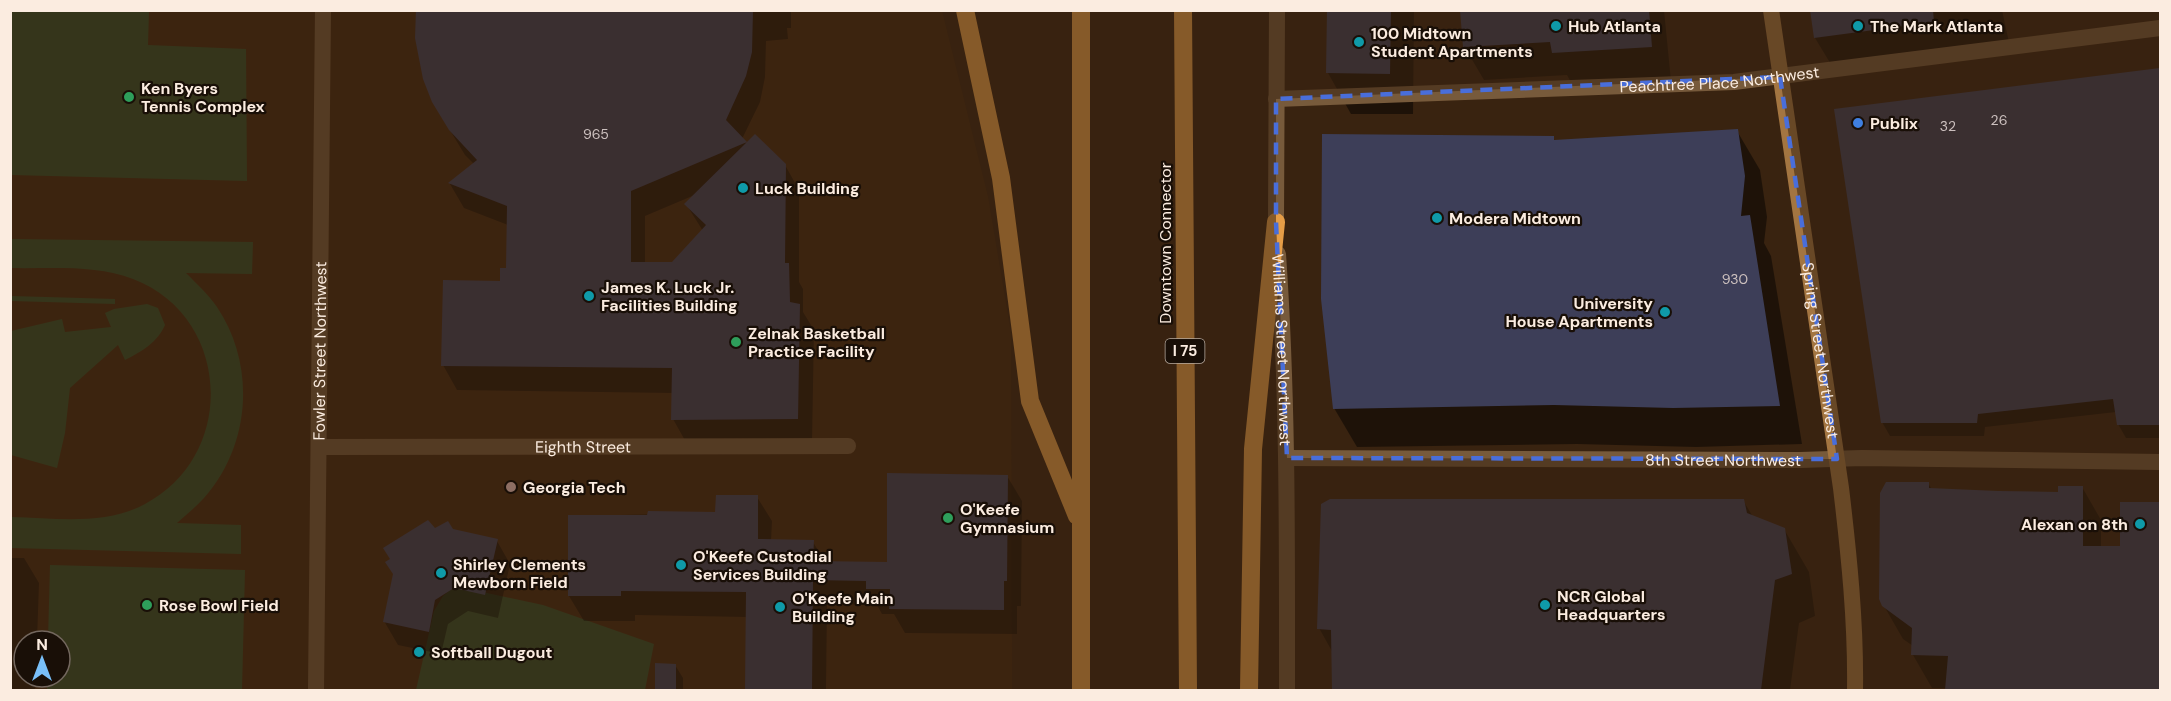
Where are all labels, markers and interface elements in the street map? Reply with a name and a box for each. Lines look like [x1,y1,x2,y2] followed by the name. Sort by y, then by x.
[1568,16,1661,37] place label: Hub Atlanta
[1870,16,2003,37] place label: The Mark Atlanta
[1549,19,1563,33] marker: Hub Atlanta
[1851,19,1865,33] marker: The Mark Atlanta
[1371,23,1533,62] place label: 100 Midtown Student Apartments
[1352,35,1366,49] marker: 100 Midtown Student Apartments
[1619,61,1821,97] street label: Peachtree Place Northwest
[141,78,265,117] place label: Ken Byers Tennis Complex
[122,90,136,104] marker: Ken Byers Tennis Complex
[1991,111,2007,129] house number: 26
[1870,113,1918,134] place label: Publix
[1851,116,1865,130] marker: Publix
[1940,117,1956,135] house number: 32
[583,125,609,143] house number: 965
[1155,162,1176,324] street label: Downtown Connector
[755,178,860,199] place label: Luck Building
[736,181,750,195] marker: Luck Building
[1449,208,1581,229] place label: Modera Midtown
[1430,211,1444,225] marker: Modera Midtown
[1268,253,1296,446] street label: Williams Street Northwest
[308,261,331,441] street label: Fowler Street Northwest
[1798,261,1844,440] street label: Spring Street Northwest
[1722,270,1748,288] house number: 930
[601,277,738,316] place label: James K. Luck Jr. Facilities Building
[582,289,596,303] marker: James K. Luck Jr. Facilities Building
[1505,293,1653,332] place label: University House Apartments
[1658,305,1672,319] marker: University House Apartments
[748,323,885,362] place label: Zelnak Basketball Practice Facility
[729,335,743,349] marker: Zelnak Basketball Practice Facility
[1166,339,1204,363] road number: I 75
[535,436,631,457] street label: Eighth Street
[1645,449,1801,471] street label: 8th Street Northwest
[523,477,626,498] place label: Georgia Tech
[504,480,518,494] marker: Georgia Tech
[960,499,1054,538] place label: O'Keefe Gymnasium
[941,511,955,525] marker: O'Keefe Gymnasium
[2021,514,2128,535] place label: Alexan on 8th
[2133,517,2147,531] marker: Alexan on 8th
[693,546,832,585] place label: O'Keefe Custodial Services Building
[453,554,586,593] place label: Shirley Clements Mewborn Field
[674,558,688,572] marker: O'Keefe Custodial Services Building
[434,566,448,580] marker: Shirley Clements Mewborn Field
[1557,586,1666,625] place label: NCR Global Headquarters
[792,588,894,627] place label: O'Keefe Main Building
[159,595,279,616] place label: Rose Bowl Field
[140,598,154,612] marker: Rose Bowl Field
[1538,598,1552,612] marker: NCR Global Headquarters
[773,600,787,614] marker: O'Keefe Main Building
[12,629,72,689] north arrow
[36,634,48,655] text: N
[431,642,552,663] place label: Softball Dugout
[412,645,426,659] marker: Softball Dugout

